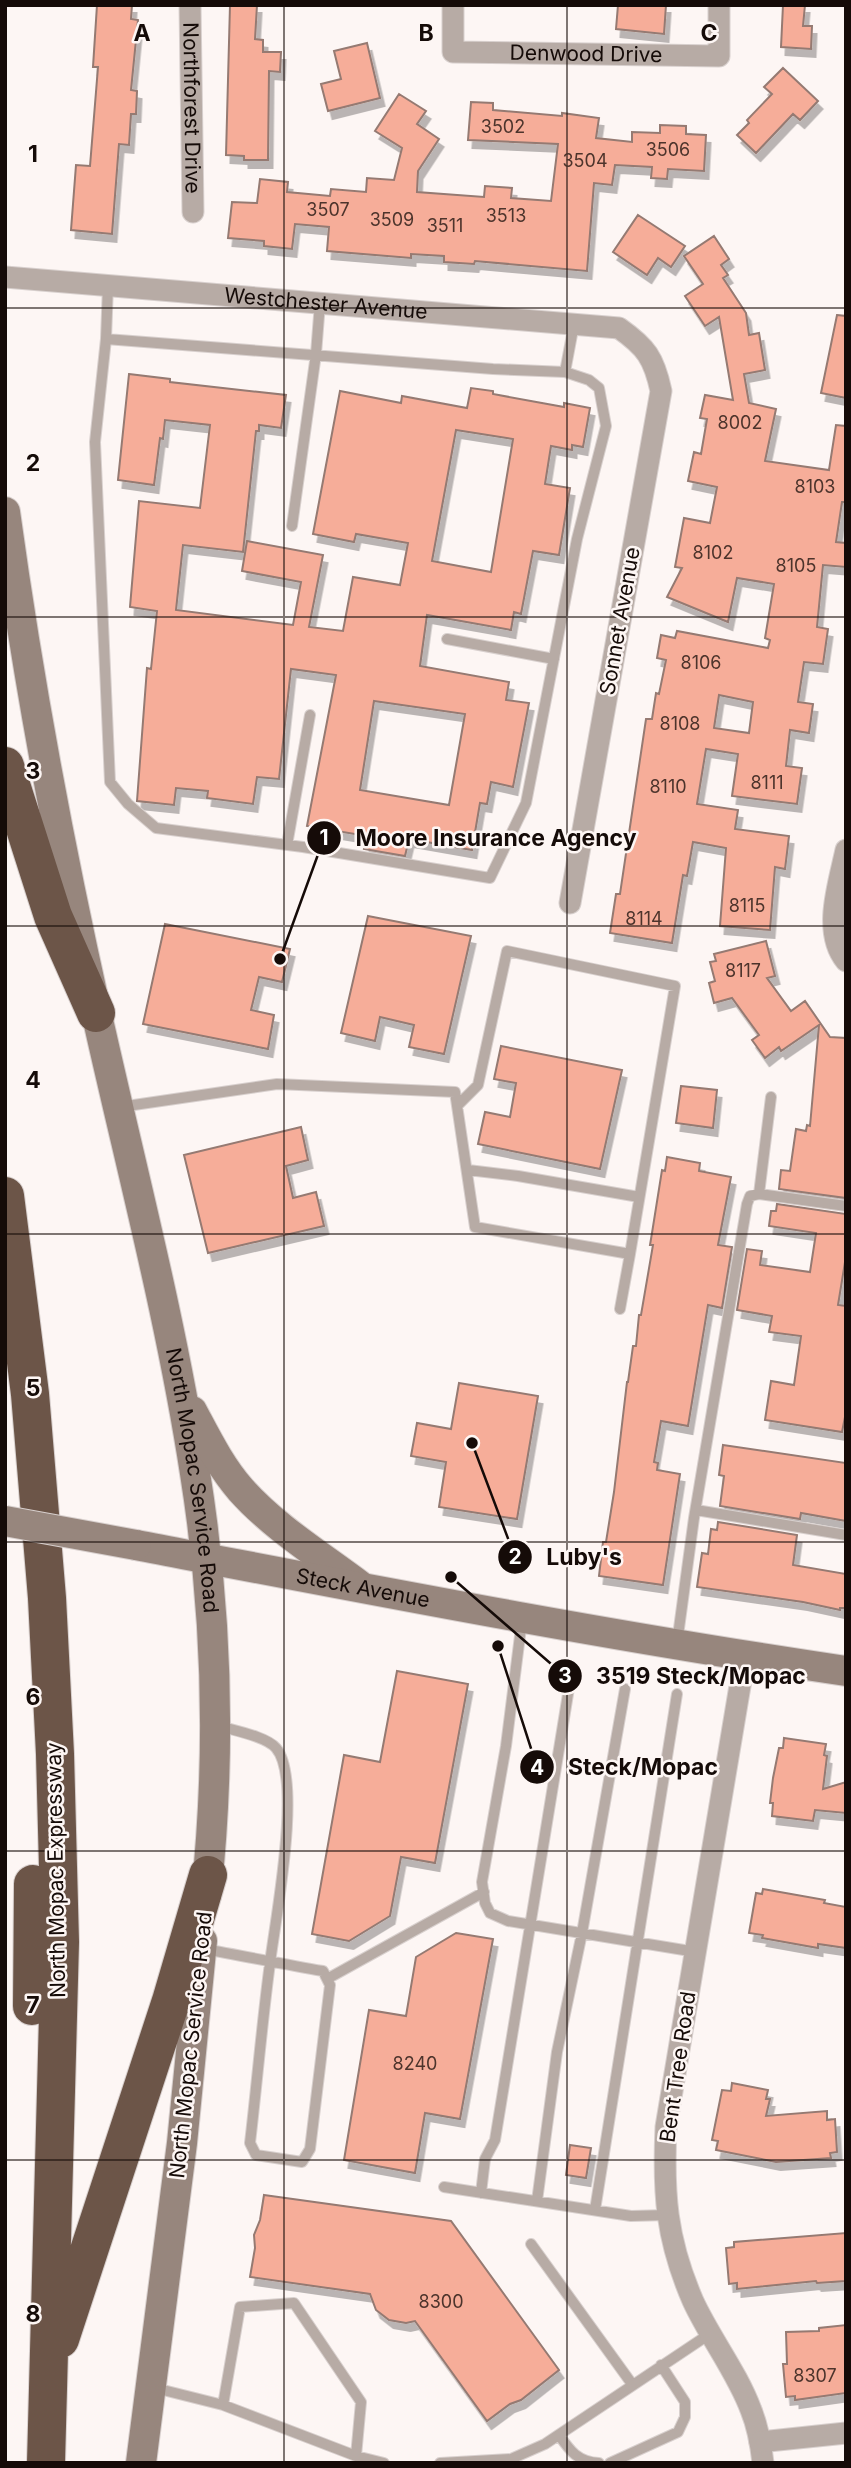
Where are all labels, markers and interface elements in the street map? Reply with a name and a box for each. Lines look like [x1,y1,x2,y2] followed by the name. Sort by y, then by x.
[133,19,151,47] text: A
[418,19,434,47] text: B
[700,19,718,47] text: C
[178,22,206,194] street label: Northforest Drive
[509,40,663,67] street label: Denwood Drive
[481,116,525,137] house number: 3502
[646,139,690,160] house number: 3506
[28,140,38,168] text: 1
[562,150,608,171] house number: 3504
[306,199,350,220] house number: 3507
[486,205,526,226] house number: 3513
[370,209,414,230] house number: 3509
[427,215,463,236] house number: 3511
[223,282,429,324] street label: Westchester Avenue
[718,412,762,433] house number: 8002
[26,449,40,477] text: 2
[795,476,835,497] house number: 8103
[693,542,733,563] house number: 8102
[594,545,645,697] street label: Sonnet Avenue
[776,555,816,576] house number: 8105
[681,652,721,673] house number: 8106
[660,713,700,734] house number: 8108
[26,757,40,785] text: 3
[750,772,784,793] house number: 8111
[649,776,687,797] house number: 8110
[306,816,650,860] callout: Moore Insurance Agency
[355,824,637,852] text: Moore Insurance Agency
[319,825,329,850] text: 1
[729,895,765,916] house number: 8115
[625,908,663,929] house number: 8114
[725,960,761,981] house number: 8117
[25,1066,41,1094] text: 4
[161,1346,224,1614] street label: North Mopac Service Road
[26,1374,40,1402] text: 5
[497,1535,636,1579] callout: Luby's
[546,1543,622,1571] text: Luby's
[508,1544,522,1569] text: 2
[294,1563,432,1612] street label: Steck Avenue
[547,1654,820,1698] callout: 3519 Steck/Mopac
[596,1662,806,1690] text: 3519 Steck/Mopac
[558,1663,572,1688] text: 3
[26,1683,40,1711] text: 6
[41,1742,70,1998] street label: North Mopac Expressway
[519,1745,732,1789] callout: Steck/Mopac
[568,1753,718,1781] text: Steck/Mopac
[530,1755,544,1780] text: 4
[164,1910,217,2179] street label: North Mopac Service Road
[655,1990,700,2144] street label: Bent Tree Road
[26,1991,40,2019] text: 7
[393,2053,437,2074] house number: 8240
[419,2291,463,2312] house number: 8300
[26,2300,40,2328] text: 8
[793,2365,837,2386] house number: 8307

